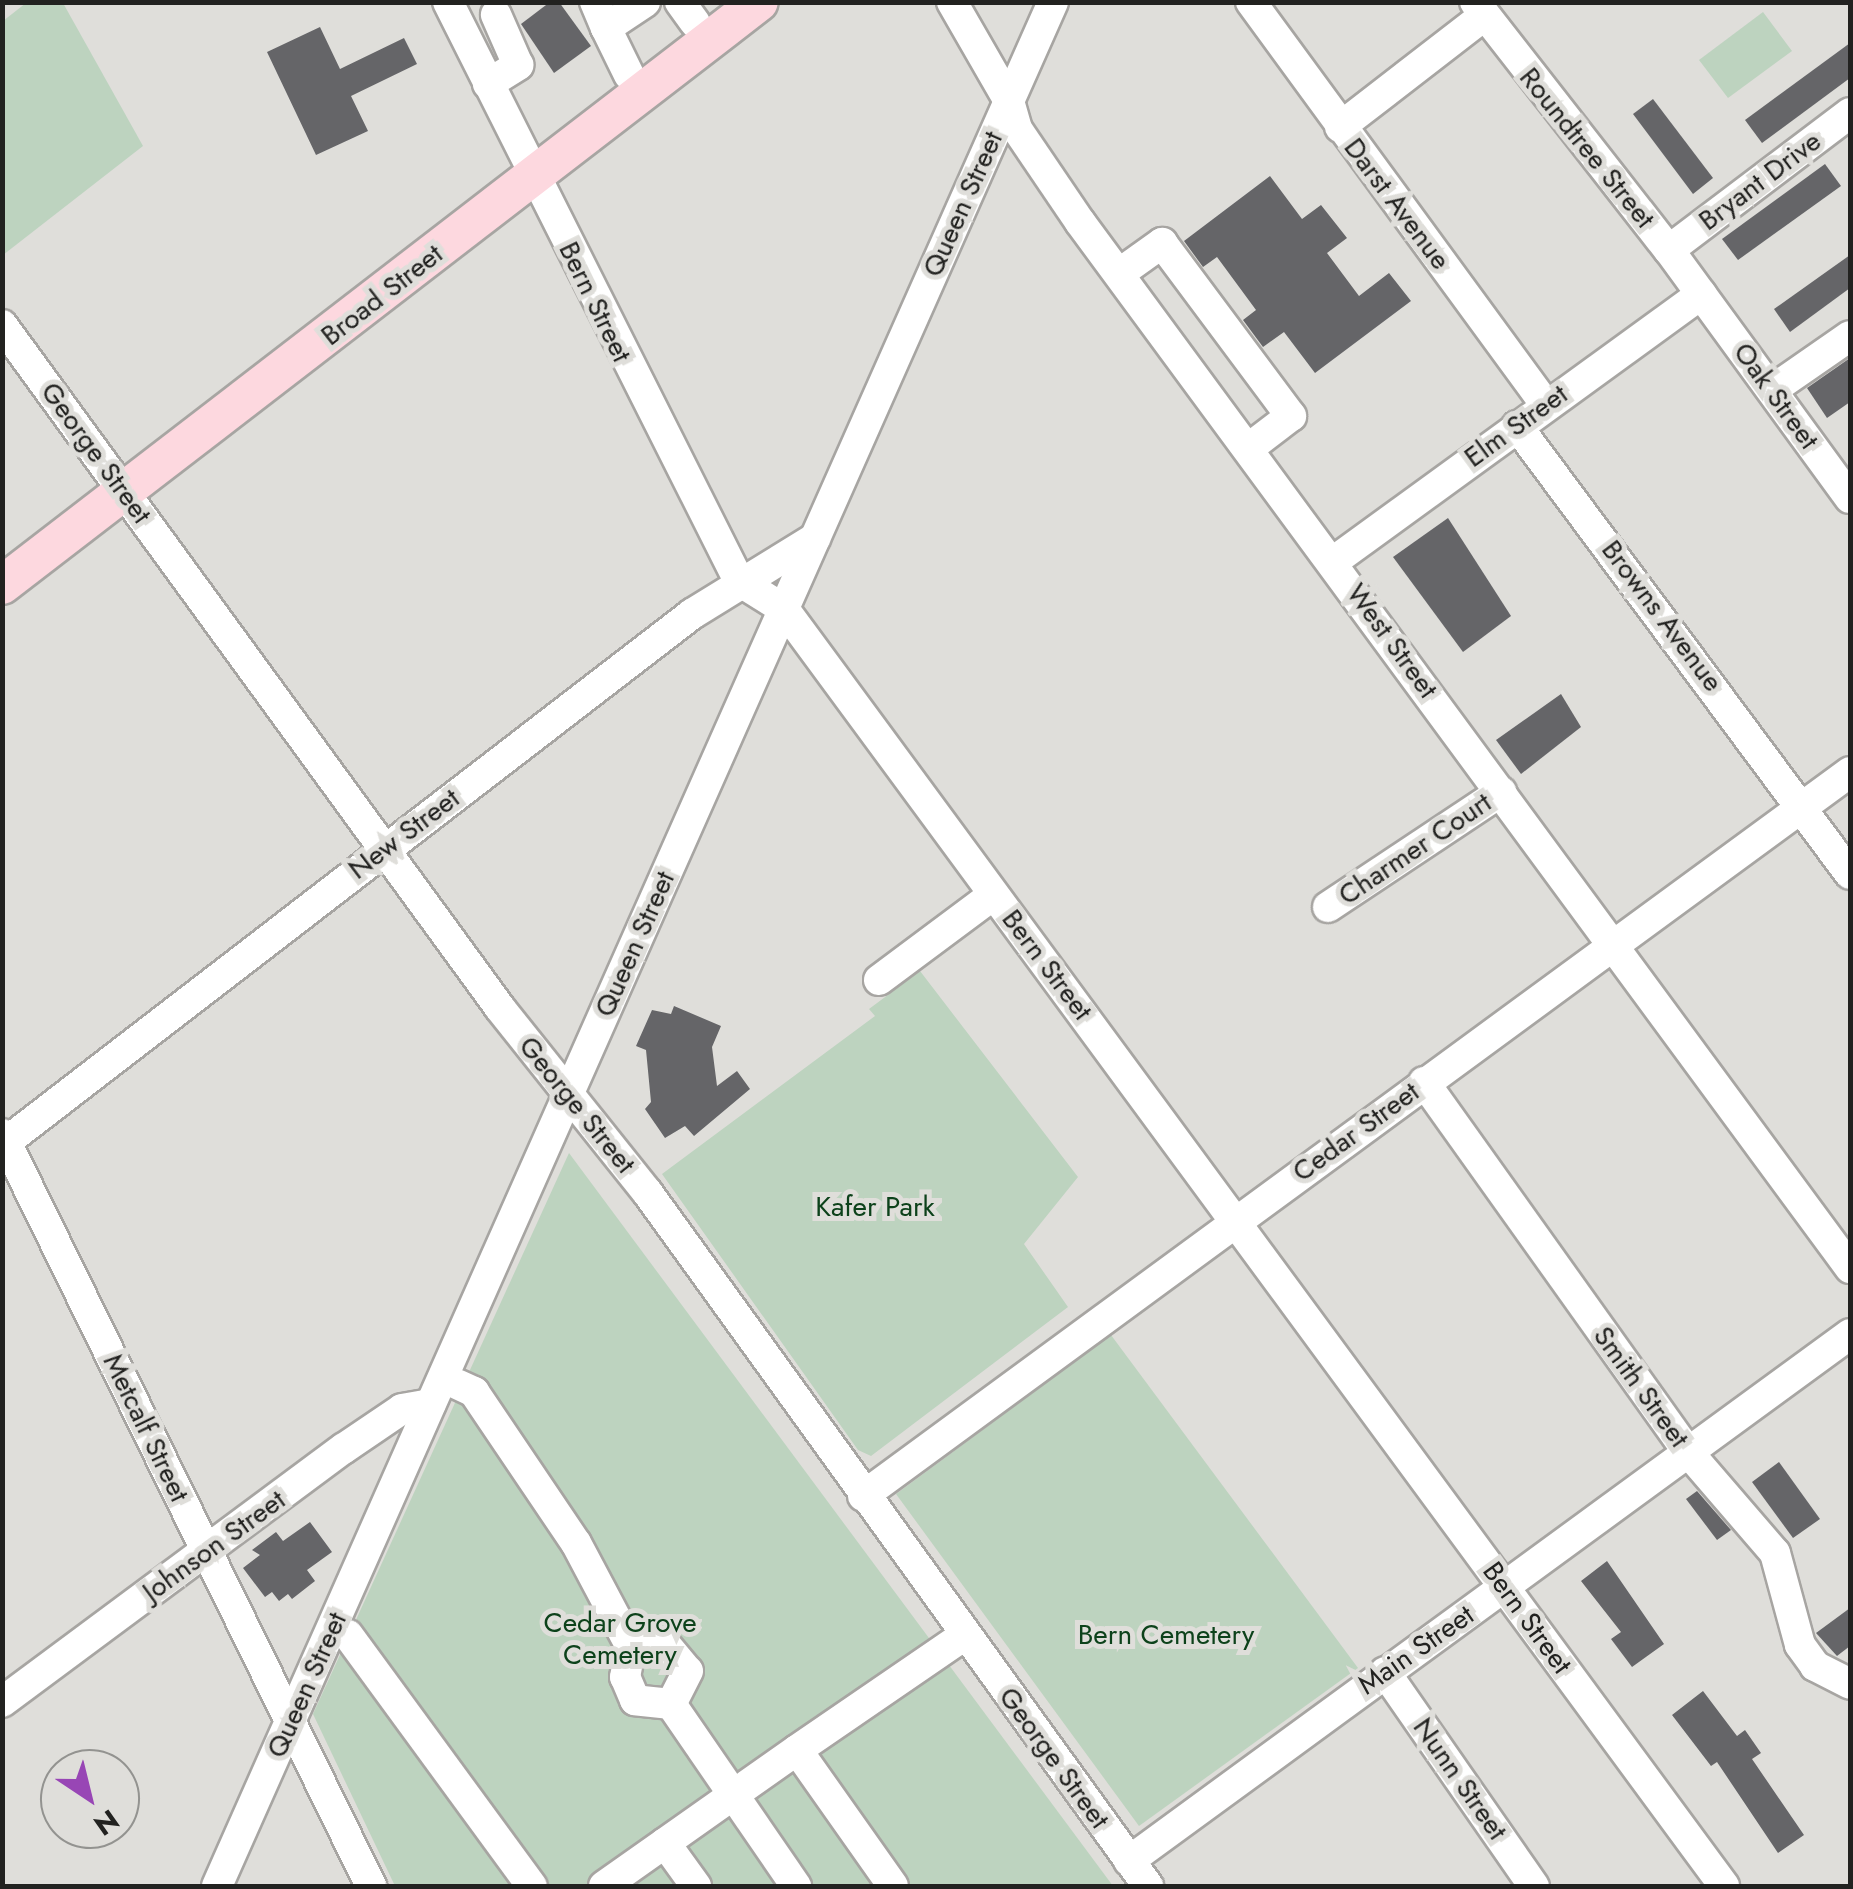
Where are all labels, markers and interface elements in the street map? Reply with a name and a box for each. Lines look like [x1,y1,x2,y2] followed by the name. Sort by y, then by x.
[1512,61,1662,235] street label: Roundtree Street
[1692,124,1828,238] street label: Bryant Drive
[916,126,1010,282] street label: Queen Street
[1337,132,1457,276] street label: Darst Avenue
[552,236,638,368] street label: Bern Street
[315,237,449,353] street label: Broad Street
[1726,336,1826,456] street label: Oak Street
[34,376,158,530] street label: George Street
[1458,377,1574,475] street label: Elm Street
[1594,534,1730,698] street label: Browns Avenue
[1339,577,1445,705] street label: West Street
[342,781,466,887] street label: New Street
[1332,786,1498,912] street label: Charmer Court
[588,866,682,1022] street label: Queen Street
[995,903,1099,1027] street label: Bern Street
[512,1030,642,1180] street label: George Street
[1286,1075,1426,1189] street label: Cedar Street
[815,1190,935,1224] park label: Kafer Park
[1586,1320,1696,1454] street label: Smith Street
[96,1349,196,1507] street label: Metcalf Street
[136,1483,292,1609] street label: Johnson Street
[1475,1556,1579,1680] street label: Bern Street
[1352,1598,1480,1702] street label: Main Street
[543,1606,697,1672] park label: Cedar Grove Cemetery
[260,1607,354,1763] street label: Queen Street
[1078,1618,1254,1652] park label: Bern Cemetery
[992,1681,1116,1835] street label: George Street
[1406,1712,1514,1846] street label: Nunn Street
[40,1749,140,1849] north arrow
[85,1799,127,1846] text: N

